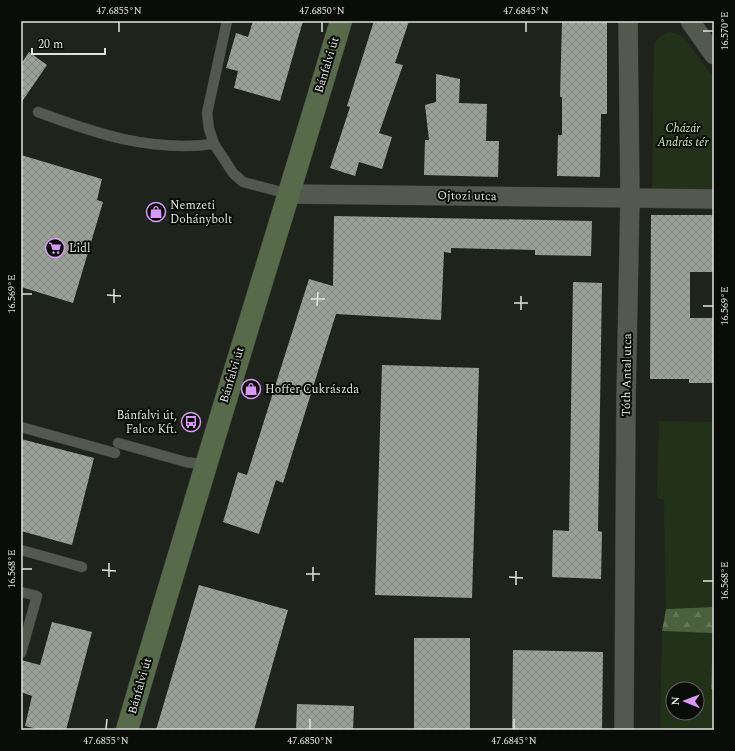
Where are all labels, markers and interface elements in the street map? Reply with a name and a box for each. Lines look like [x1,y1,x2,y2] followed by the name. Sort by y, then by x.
[96,3,142,19] text: 47.6855°N
[299,3,345,19] text: 47.6850°N
[503,3,549,19] text: 47.6845°N
[717,11,733,51] text: 16.570°E
[32,30,105,56] scale bar
[38,35,63,54] text: 20 m
[309,35,345,95] street label: Bánfalvi út
[656,119,709,152] park label: Cházár András tér
[437,186,497,206] street label: Ojtozi utca
[170,196,232,229] place label: Nemzeti Dohánybolt
[145,201,167,223] shop icon: Nemzeti Dohánybolt
[44,237,66,259] supermarket icon: Lidl
[69,239,91,258] place label: Lidl
[4,274,20,314] text: 16.569°E
[717,286,733,326] text: 16.569°E
[617,333,637,417] street label: Tóth Antal utca
[214,345,250,405] street label: Bánfalvi út
[240,378,262,400] shop icon: Hoffer Cukrászda
[265,380,359,399] place label: Hoffer Cukrászda
[116,406,177,439] place label: Bánfalvi út, Falco Kft.
[180,411,202,433] bus stop icon: Bánfalvi út, Falco Kft.
[4,549,20,589] text: 16.568°E
[717,561,733,601] text: 16.568°E
[123,656,157,716] street label: Bánfalvi út
[665,681,705,721] north arrow
[667,696,684,705] text: N
[83,733,129,749] text: 47.6855°N
[287,733,333,749] text: 47.6850°N
[491,733,537,749] text: 47.6845°N

